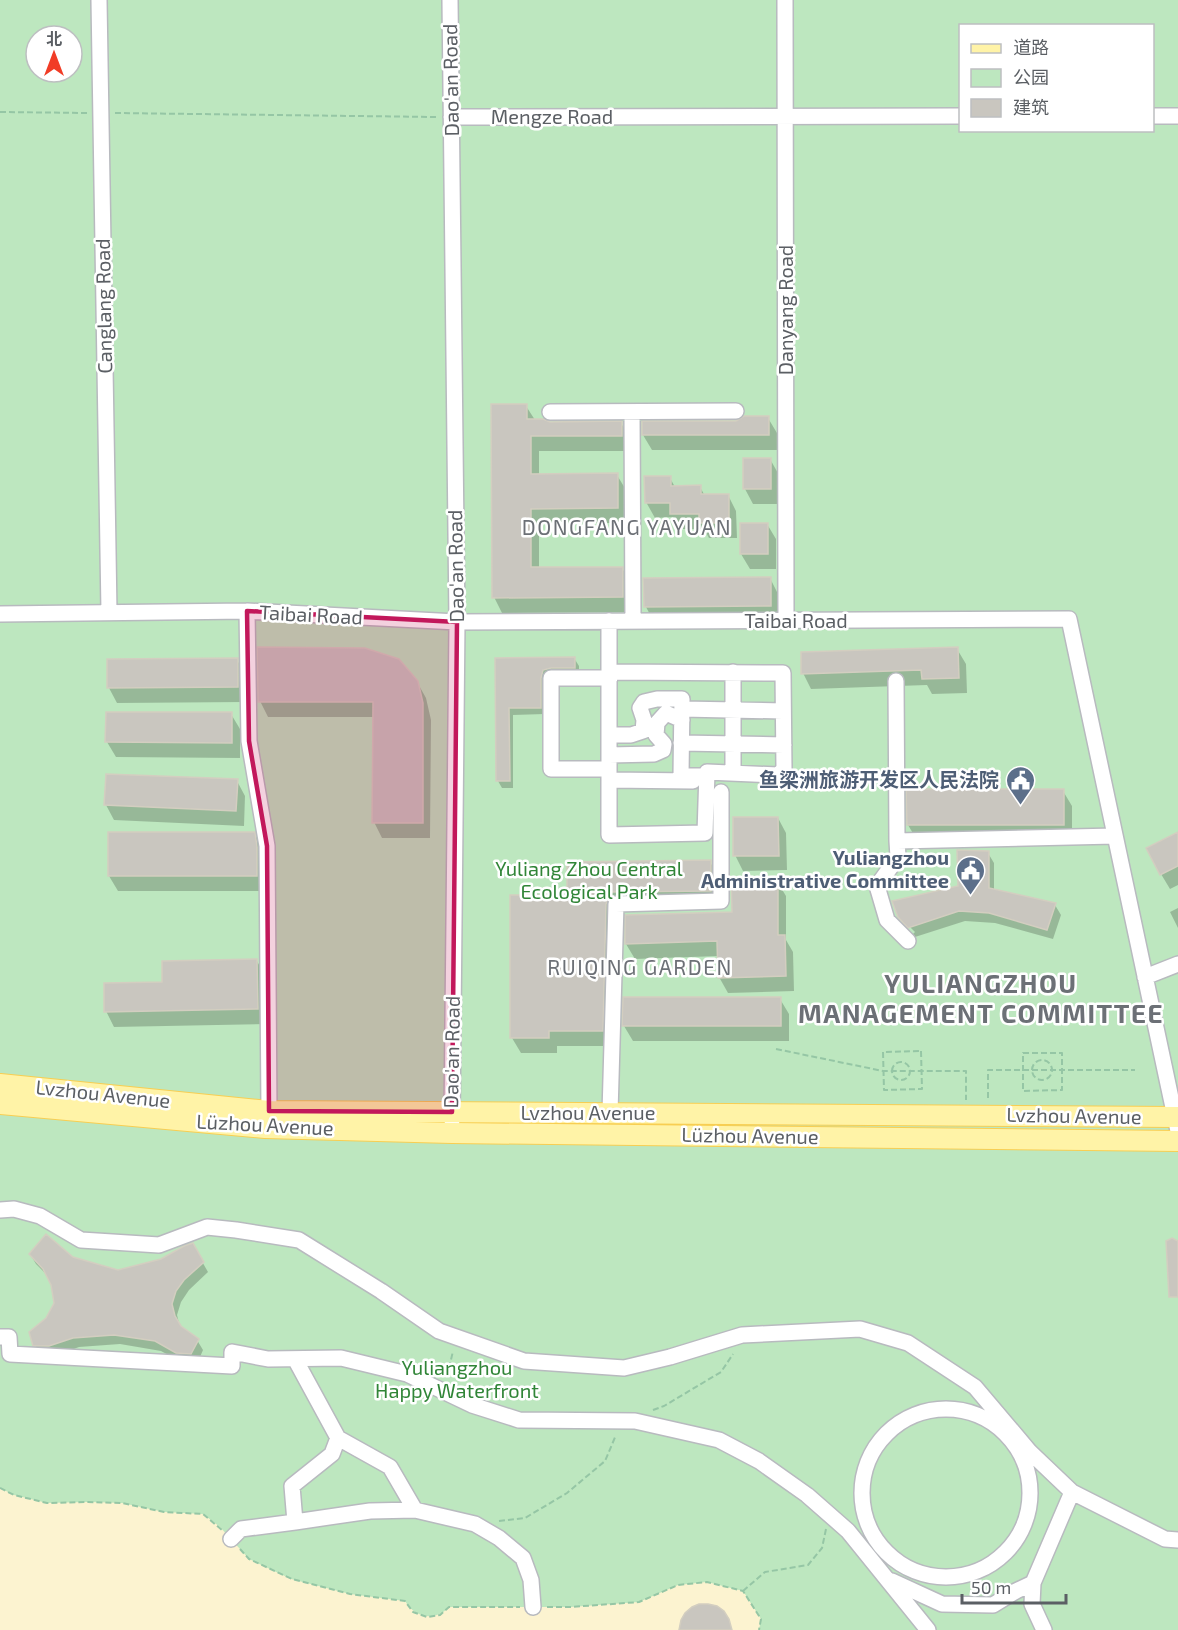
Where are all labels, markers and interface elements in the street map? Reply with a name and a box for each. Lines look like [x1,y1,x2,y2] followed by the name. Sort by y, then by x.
[24,24,84,84] north arrow
[437,24,463,136] street label: Dao'an Road
[959,24,1154,132] legend
[46,29,62,48] text: 北
[1013,36,1049,58] text: 道路
[1013,66,1049,88] text: 公园
[1013,96,1049,118] text: 建筑
[491,104,613,128] street label: Mengze Road
[90,238,116,374] street label: Canglang Road
[773,245,797,375] street label: Danyang Road
[442,510,468,622] street label: Dao'an Road
[522,514,732,539] district label: DONGFANG YAYUAN
[259,599,363,629] street label: Taibai Road
[744,608,848,632] street label: Taibai Road
[1004,764,1036,806] public building icon: 鱼梁洲旅游开发区人民法院
[759,767,999,791] place label: 鱼梁洲旅游开发区人民法院
[701,845,949,892] place label: Yuliangzhou Administrative Committee
[954,854,986,896] public building icon: Yuliangzhou Administrative Committee
[495,856,683,903] park label: Yuliang Zhou Central Ecological Park
[547,954,733,980] district label: RUIQING GARDEN
[798,967,1164,1028] district label: YULIANGZHOU MANAGEMENT COMMITTEE
[438,996,464,1108] street label: Dao'an Road
[35,1074,172,1112] street label: Lvzhou Avenue
[520,1100,656,1124] street label: Lvzhou Avenue
[1006,1102,1142,1128] street label: Lvzhou Avenue
[196,1108,334,1140] street label: Lüzhou Avenue
[681,1122,819,1148] street label: Lüzhou Avenue
[375,1355,539,1402] park label: Yuliangzhou Happy Waterfront
[962,1567,1066,1605] scale bar
[971,1576,1011,1598] text: 50 m

